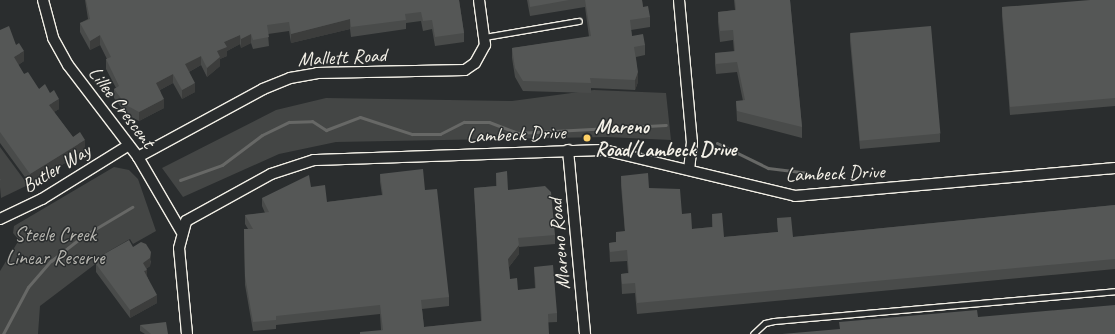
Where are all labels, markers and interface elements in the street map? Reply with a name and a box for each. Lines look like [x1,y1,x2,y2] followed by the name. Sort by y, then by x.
[297,43,387,71] street label: Mallett Road
[83,61,161,153] street label: Lillee Crescent
[595,114,737,161] place label: Mareno Road/Lambeck Drive
[466,120,566,148] street label: Lambeck Drive
[582,133,592,143] marker: Mareno Road/Lambeck Drive
[17,138,95,198] street label: Butler Way
[785,159,885,187] street label: Lambeck Drive
[543,198,575,290] street label: Mareno Road
[6,223,104,270] park label: Steele Creek Linear Reserve

